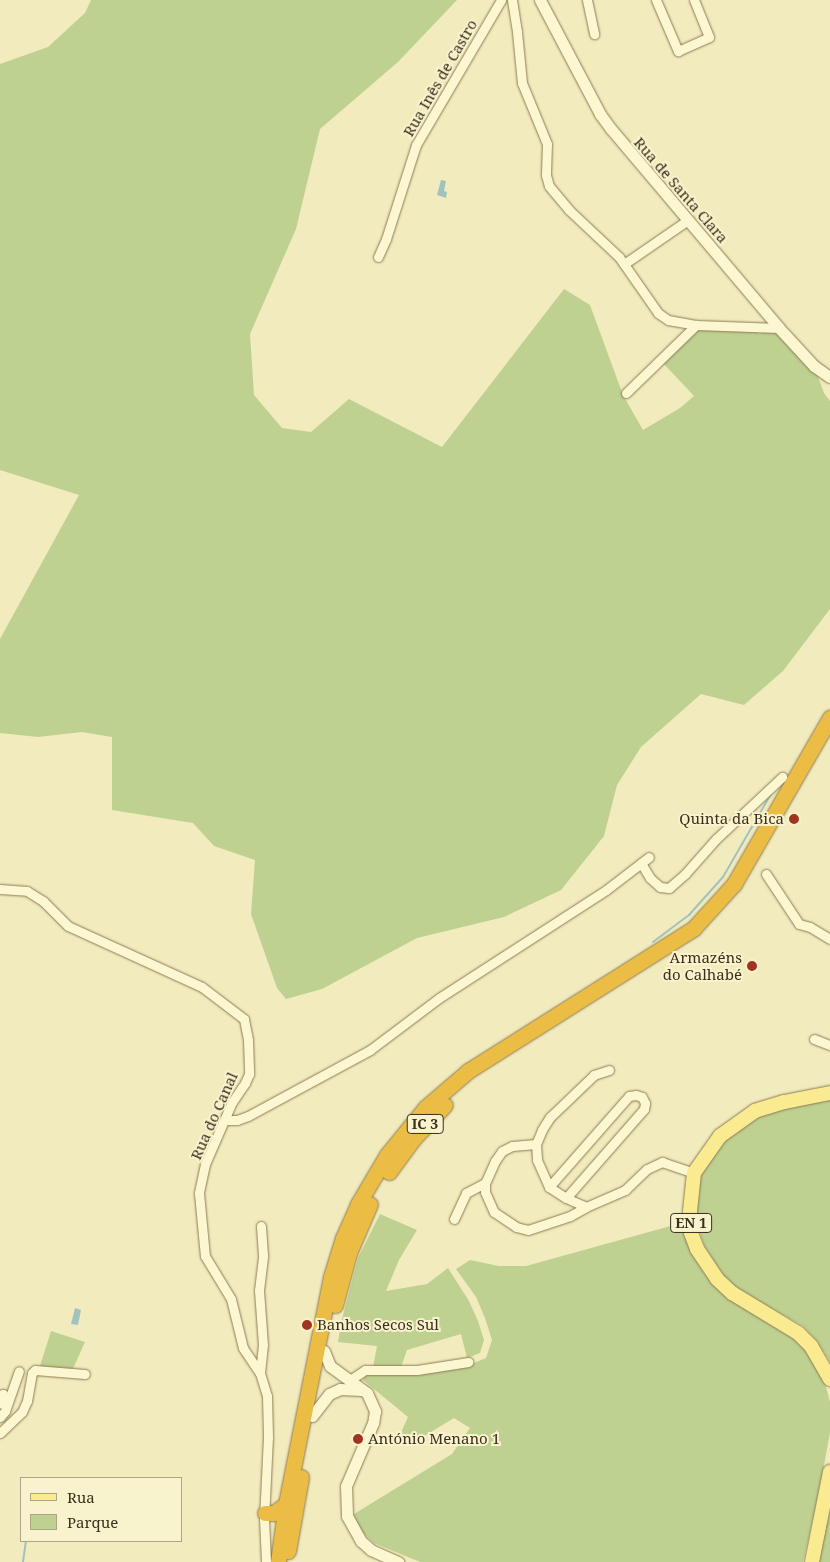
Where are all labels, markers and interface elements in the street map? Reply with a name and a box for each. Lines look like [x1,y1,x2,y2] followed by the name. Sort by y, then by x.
[399,16,481,140] street label: Rua Inês de Castro
[630,133,732,247] street label: Rua de Santa Clara
[679,810,784,828] place label: Quinta da Bica
[788,813,800,825] marker: Quinta da Bica
[663,948,742,983] place label: Armazéns do Calhabé
[746,960,758,972] marker: Armazéns do Calhabé
[187,1069,241,1163] street label: Rua do Canal
[406,1112,444,1136] road number: IC 3
[670,1212,712,1234] road number: EN 1
[317,1316,439,1334] place label: Banhos Secos Sul
[301,1319,313,1331] marker: Banhos Secos Sul
[368,1430,500,1448] place label: António Menano 1
[352,1433,364,1445] marker: António Menano 1
[20,1477,182,1542] legend
[67,1487,95,1507] text: Rua
[67,1512,118,1532] text: Parque

